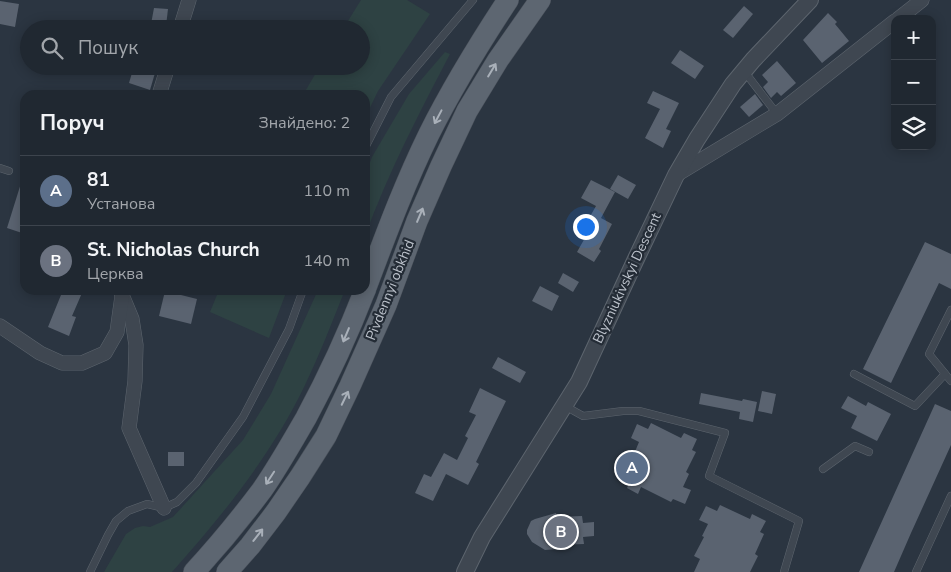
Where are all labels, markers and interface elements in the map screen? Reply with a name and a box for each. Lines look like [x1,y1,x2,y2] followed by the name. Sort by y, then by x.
[891,15,936,150] map controls
[891,15,936,60] button: +
[20,20,370,75] search box
[38,34,66,62] icon: search
[78,35,138,61] text: Пошук
[891,60,936,105] button: −
[488,63,498,77] one-way arrow
[891,105,936,150] button: layers
[40,109,105,137] text: Поруч
[433,109,443,124] one-way arrow
[258,112,350,134] text: Знайдено: 2
[87,167,110,193] text: 81
[50,180,62,202] text: A
[303,180,350,202] text: 110 m
[87,193,155,215] text: Установа
[416,208,425,223] one-way arrow
[588,209,666,346] street label: Blyzniukivskyi Descent
[573,214,599,240] your location
[87,237,260,263] text: St. Nicholas Church
[361,237,419,343] street label: Pivdennyi obkhid
[50,250,62,272] text: B
[303,250,350,272] text: 140 m
[87,263,144,285] text: Церква
[341,327,351,342] one-way arrow
[341,391,350,406] one-way arrow
[616,449,648,487] pin: A
[264,471,275,485] one-way arrow
[545,513,577,551] pin: B
[253,529,264,542] one-way arrow

